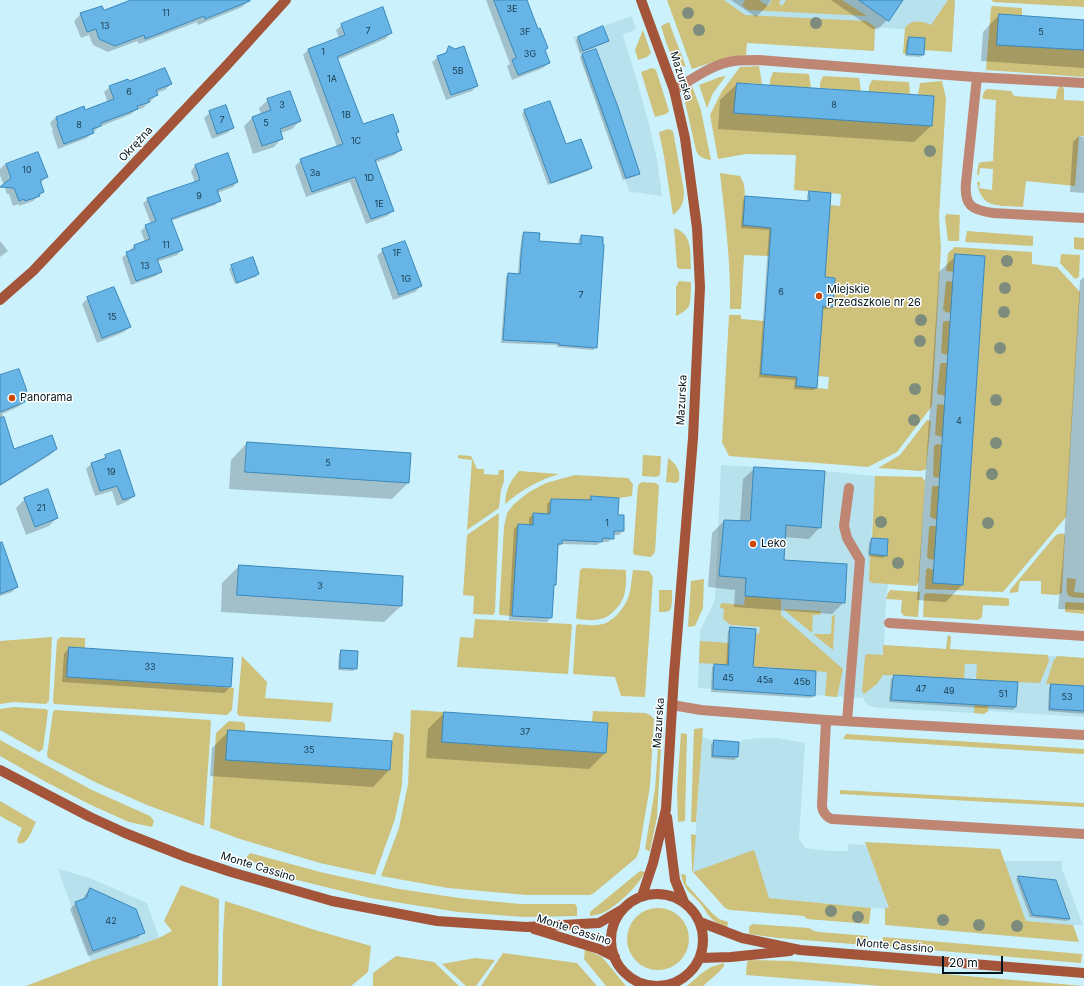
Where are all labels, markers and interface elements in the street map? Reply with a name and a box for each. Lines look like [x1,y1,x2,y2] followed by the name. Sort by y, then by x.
[507,4,517,14] house number: 3E
[162,8,170,18] house number: 11
[100,21,110,31] house number: 13
[365,26,371,36] house number: 7
[520,27,530,37] house number: 3F
[1038,27,1044,37] house number: 5
[321,47,325,57] house number: 1
[524,49,536,59] house number: 3G
[667,50,695,102] street label: Mazurska
[452,66,464,76] house number: 5B
[327,74,337,84] house number: 1A
[126,87,132,97] house number: 6
[279,100,285,110] house number: 3
[831,100,837,110] house number: 8
[341,110,351,120] house number: 1B
[219,115,225,125] house number: 7
[263,118,269,128] house number: 5
[76,120,82,130] house number: 8
[116,124,156,164] street label: Okrężna
[351,136,361,146] house number: 1C
[22,165,32,175] house number: 10
[310,168,320,178] house number: 3a
[364,173,374,183] house number: 1D
[196,191,202,201] house number: 9
[374,199,384,209] house number: 1E
[162,240,170,250] house number: 11
[393,248,401,258] house number: 1F
[140,261,150,271] house number: 13
[401,274,411,284] house number: 1G
[827,283,921,309] place label: Miejskie Przedszkole nr 26
[778,287,784,297] house number: 6
[578,290,584,300] house number: 7
[814,291,824,301] marker: Miejskie Przedszkole nr 26
[107,312,117,322] house number: 15
[674,374,690,426] street label: Mazurska
[20,391,72,405] place label: Panorama
[7,393,17,403] marker: Panorama
[956,416,962,426] house number: 4
[325,458,331,468] house number: 5
[106,467,116,477] house number: 19
[36,503,46,513] house number: 21
[605,518,609,528] house number: 1
[761,537,786,551] place label: Leko
[748,539,758,549] marker: Leko
[317,581,323,591] house number: 3
[144,662,156,672] house number: 33
[722,673,734,683] house number: 45
[757,675,773,685] house number: 45a
[794,677,810,687] house number: 45b
[916,684,926,694] house number: 47
[943,686,955,696] house number: 49
[998,689,1008,699] house number: 51
[1061,692,1073,702] house number: 53
[651,697,667,749] street label: Mazurska
[520,727,530,737] house number: 37
[303,745,315,755] house number: 35
[219,849,297,885] street label: Monte Cassino
[535,912,613,948] street label: Monte Cassino
[105,916,117,926] house number: 42
[856,936,934,956] street label: Monte Cassino
[944,948,1005,974] scale bar
[949,955,978,970] text: 20 m

